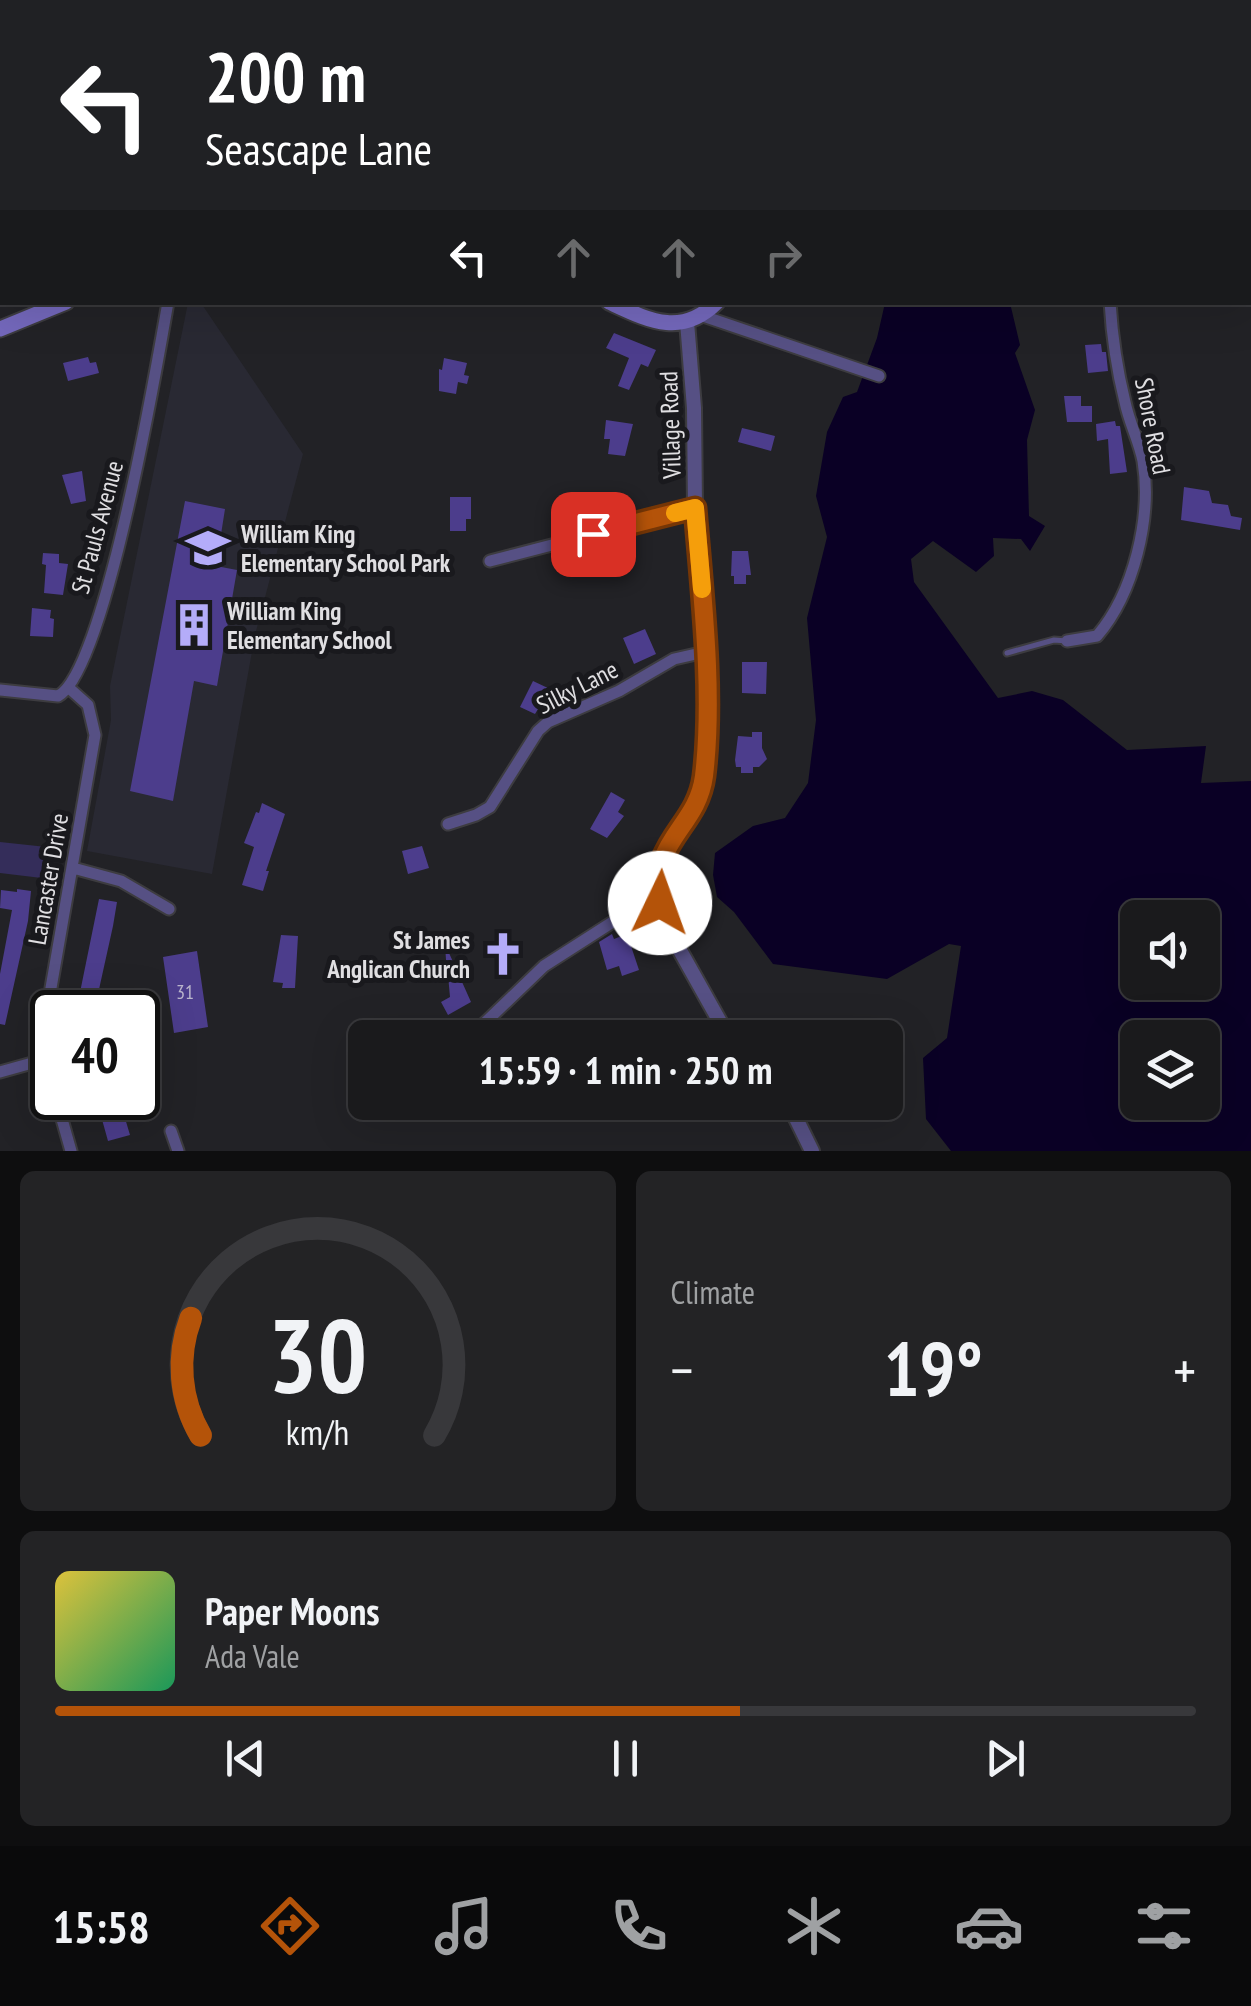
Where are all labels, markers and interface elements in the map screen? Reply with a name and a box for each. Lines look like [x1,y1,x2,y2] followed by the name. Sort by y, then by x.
[205,31,366,121] text: 200 m
[40,40,170,170] icon: left
[205,119,432,177] text: Seascape Lane
[441,230,496,285] icon: left
[546,230,601,285] icon: ahead
[651,230,706,285] icon: ahead
[756,230,811,285] icon: right
[652,371,688,480] street label: Village Road
[1128,375,1178,477] street label: Shore Road
[64,457,130,597] street label: St Pauls Avenue
[551,492,636,577] pin
[566,507,621,562] icon: arrive
[240,518,451,579] place label: William King Elementary School Park
[184,524,232,572] school or university icon: William King Elementary School Park
[226,595,393,656] place label: William King Elementary School
[170,601,218,649] building icon: William King Elementary School
[531,653,623,721] street label: Silky Lane
[21,811,75,947] street label: Lancaster Drive
[608,851,712,955] position arrow
[1120,900,1220,1120] map controls
[1120,900,1220,1000] button: sound
[326,924,470,985] place label: St James Anglican Church
[479,930,527,978] church icon: St James Anglican Church
[176,979,194,1005] house number: 31
[30,990,160,1120] speed limit sign: 40
[1120,1020,1220,1120] button: layers
[479,1045,772,1094] text: 15:59 · 1 min · 250 m
[671,1271,755,1313] text: Climate
[268,1287,367,1422] text: 30
[884,1320,983,1417] text: 19°
[671,1334,693,1405] text: −
[1173,1334,1196,1405] text: +
[286,1409,349,1455] text: km/h
[205,1586,380,1635] text: Paper Moons
[205,1635,300,1677] text: Ada Vale
[218,1731,273,1786] icon: previous
[598,1731,653,1786] icon: pause
[978,1731,1033,1786] icon: next
[255,1891,325,1961] icon: directions
[429,1891,499,1961] icon: music
[604,1891,674,1961] icon: phone
[779,1891,849,1961] icon: climate
[954,1891,1024,1961] icon: car
[1129,1891,1199,1961] icon: filters
[52,1897,150,1955] text: 15:58

